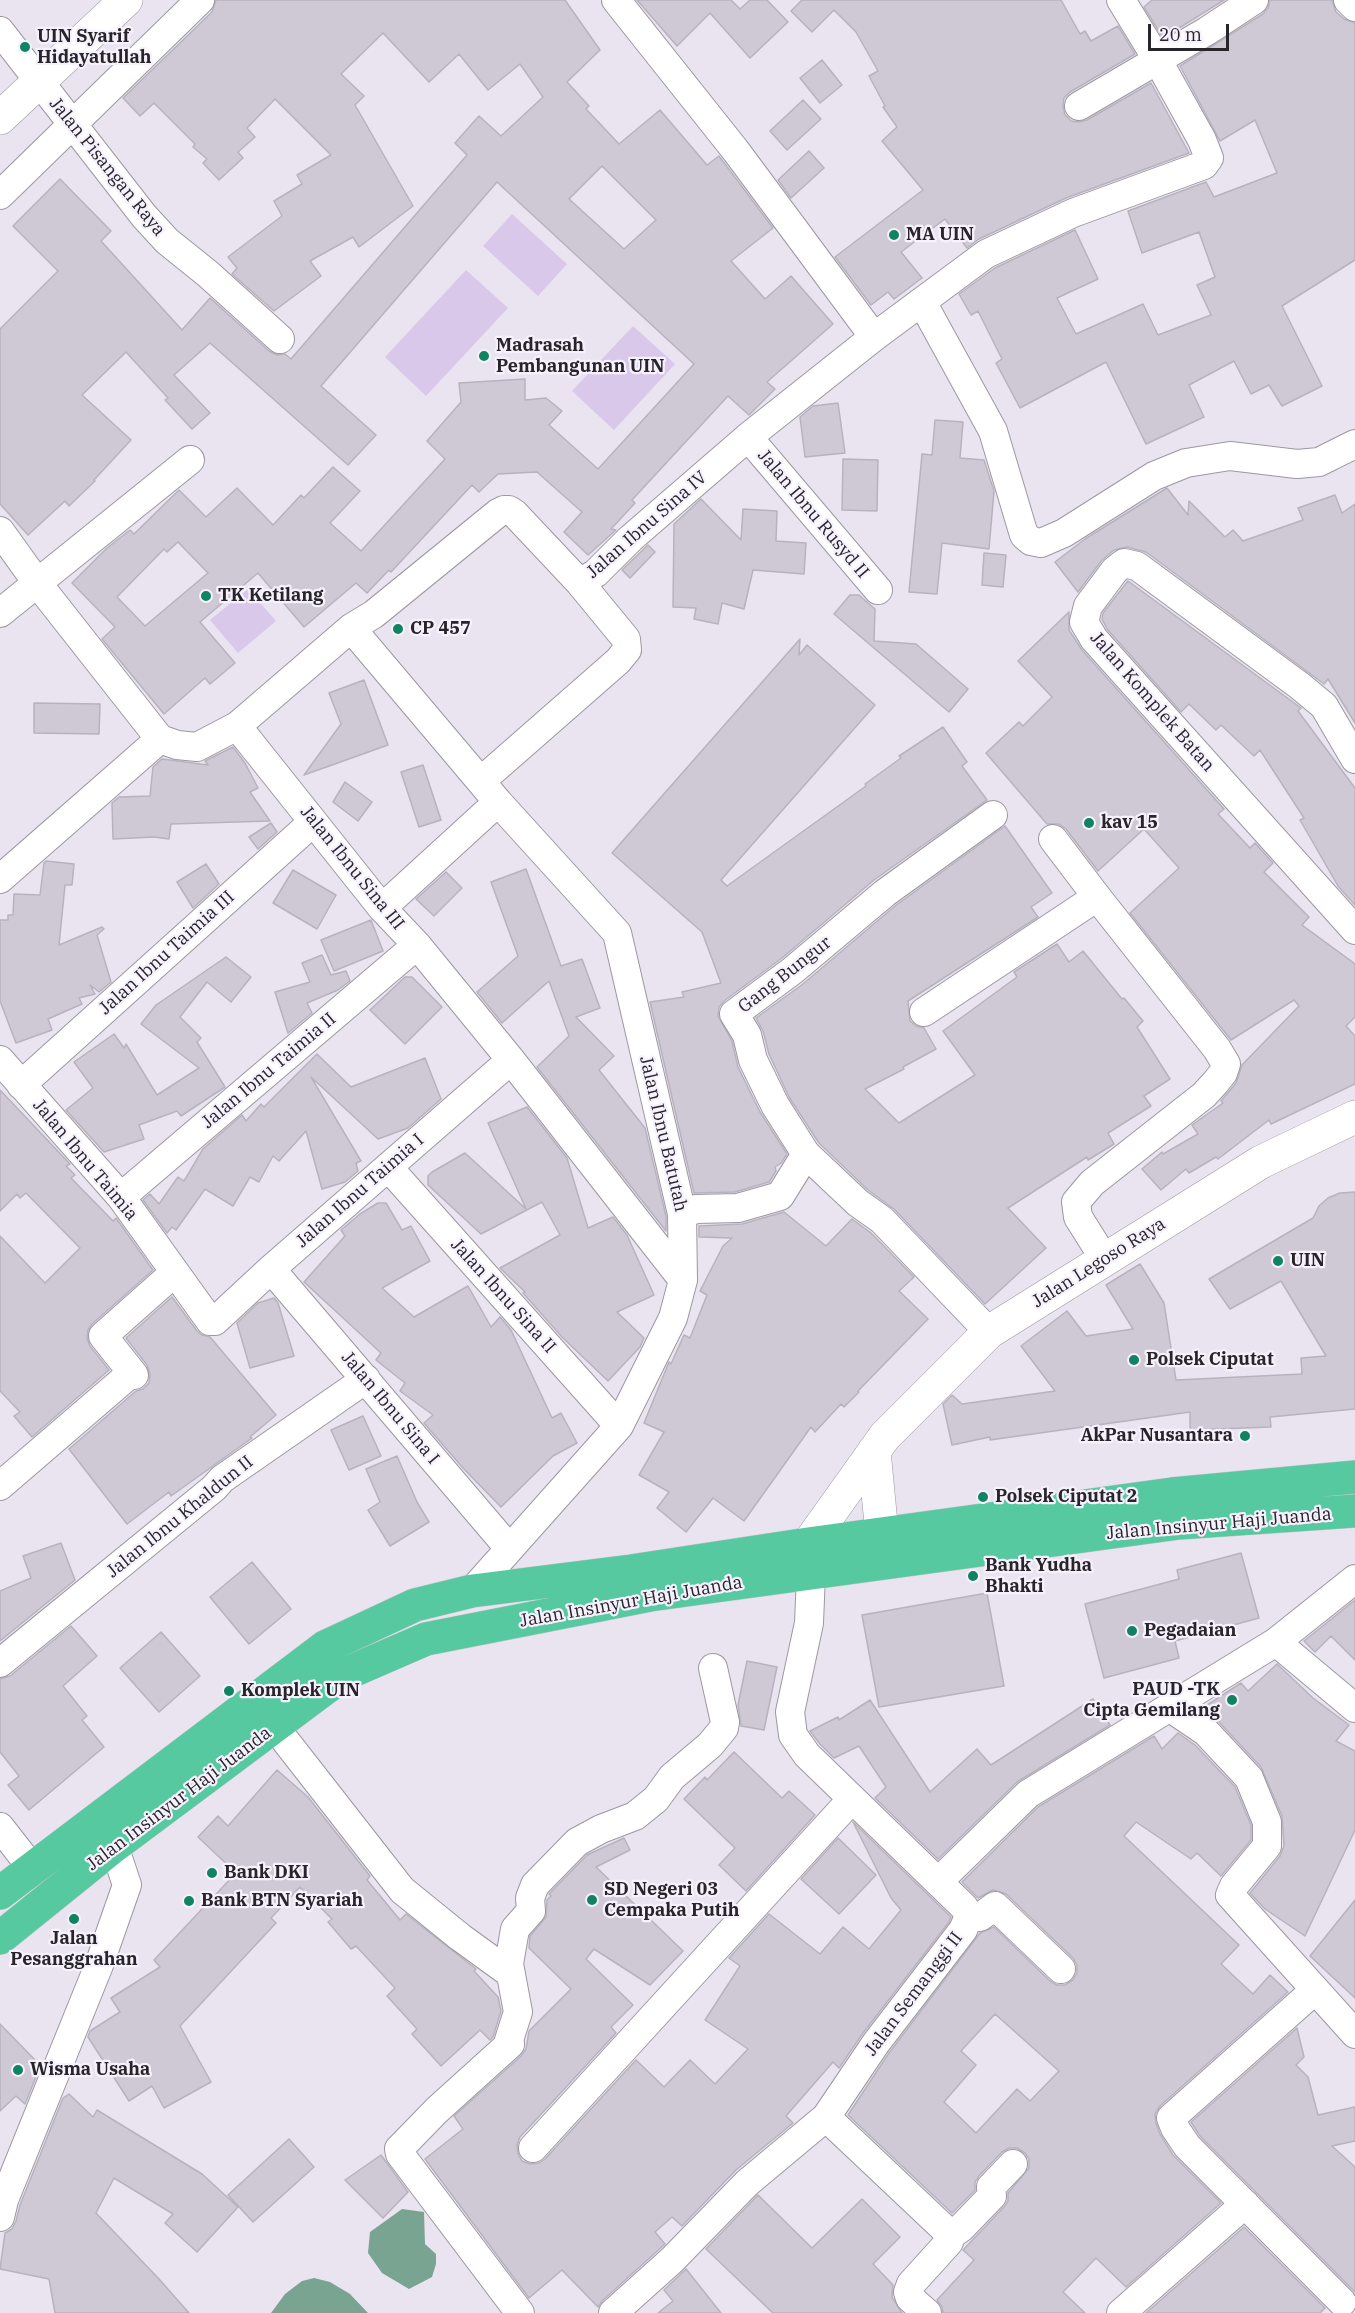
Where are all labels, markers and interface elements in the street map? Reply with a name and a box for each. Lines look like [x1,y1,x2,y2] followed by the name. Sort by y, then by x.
[1151,12,1232,50] scale bar
[1159,23,1202,46] text: 20 m
[37,26,151,68] place label: UIN Syarif Hidayatullah
[18,40,32,54] marker: UIN Syarif Hidayatullah
[44,93,170,241] street label: Jalan Pisangan Raya
[906,224,974,246] place label: MA UIN
[887,228,901,242] marker: MA UIN
[496,335,664,378] place label: Madrasah Pembangunan UIN
[477,349,491,363] marker: Madrasah Pembangunan UIN
[753,445,873,583] street label: Jalan Ibnu Rusyd II
[582,467,712,583] street label: Jalan Ibnu Sina IV
[218,585,324,607] place label: TK Ketilang
[199,589,213,603] marker: TK Ketilang
[410,618,471,640] place label: CP 457
[391,622,405,636] marker: CP 457
[1085,628,1219,776] street label: Jalan Komplek Batan
[295,802,409,934] street label: Jalan Ibnu Sina III
[1101,812,1158,834] place label: kav 15
[1082,816,1096,830] marker: kav 15
[95,887,239,1019] street label: Jalan Ibnu Taimia III
[734,932,836,1018] street label: Gang Bungur
[198,1009,340,1133] street label: Jalan Ibnu Taimia II
[635,1054,691,1214] street label: Jalan Ibnu Batutah
[28,1095,142,1225] street label: Jalan Ibnu Taimia
[292,1130,428,1252] street label: Jalan Ibnu Taimia I
[1028,1213,1170,1313] street label: Jalan Legoso Raya
[446,1234,560,1358] street label: Jalan Ibnu Sina II
[1290,1250,1325,1272] place label: UIN
[1271,1254,1285,1268] marker: UIN
[337,1347,443,1469] street label: Jalan Ibnu Sina I
[1146,1349,1274,1371] place label: Polsek Ciputat
[1127,1353,1141,1367] marker: Polsek Ciputat
[1081,1425,1233,1447] place label: AkPar Nusantara
[1238,1429,1252,1443] marker: AkPar Nusantara
[102,1451,258,1583] street label: Jalan Ibnu Khaldun II
[995,1486,1138,1508] place label: Polsek Ciputat 2
[976,1490,990,1504] marker: Polsek Ciputat 2
[1106,1503,1332,1545] street label: Jalan Insinyur Haji Juanda
[985,1555,1092,1598] place label: Bank Yudha Bhakti
[966,1569,980,1583] marker: Bank Yudha Bhakti
[518,1572,744,1632] street label: Jalan Insinyur Haji Juanda
[1144,1620,1236,1642] place label: Pegadaian
[1125,1624,1139,1638] marker: Pegadaian
[1083,1679,1220,1722] place label: PAUD -TK Cipta Gemilang
[241,1680,360,1702] place label: Komplek UIN
[222,1684,236,1698] marker: Komplek UIN
[1225,1693,1239,1707] marker: PAUD -TK Cipta Gemilang
[82,1722,276,1876] street label: Jalan Insinyur Haji Juanda
[224,1862,309,1884] place label: Bank DKI
[205,1866,219,1880] marker: Bank DKI
[604,1879,740,1922] place label: SD Negeri 03 Cempaka Putih
[201,1890,363,1912] place label: Bank BTN Syariah
[585,1893,599,1907] marker: SD Negeri 03 Cempaka Putih
[182,1894,196,1908] marker: Bank BTN Syariah
[67,1912,81,1926] marker: Jalan Pesanggrahan
[10,1928,138,1970] place label: Jalan Pesanggrahan
[860,1928,968,2060] street label: Jalan Semanggi II
[30,2059,150,2081] place label: Wisma Usaha
[11,2063,25,2077] marker: Wisma Usaha

